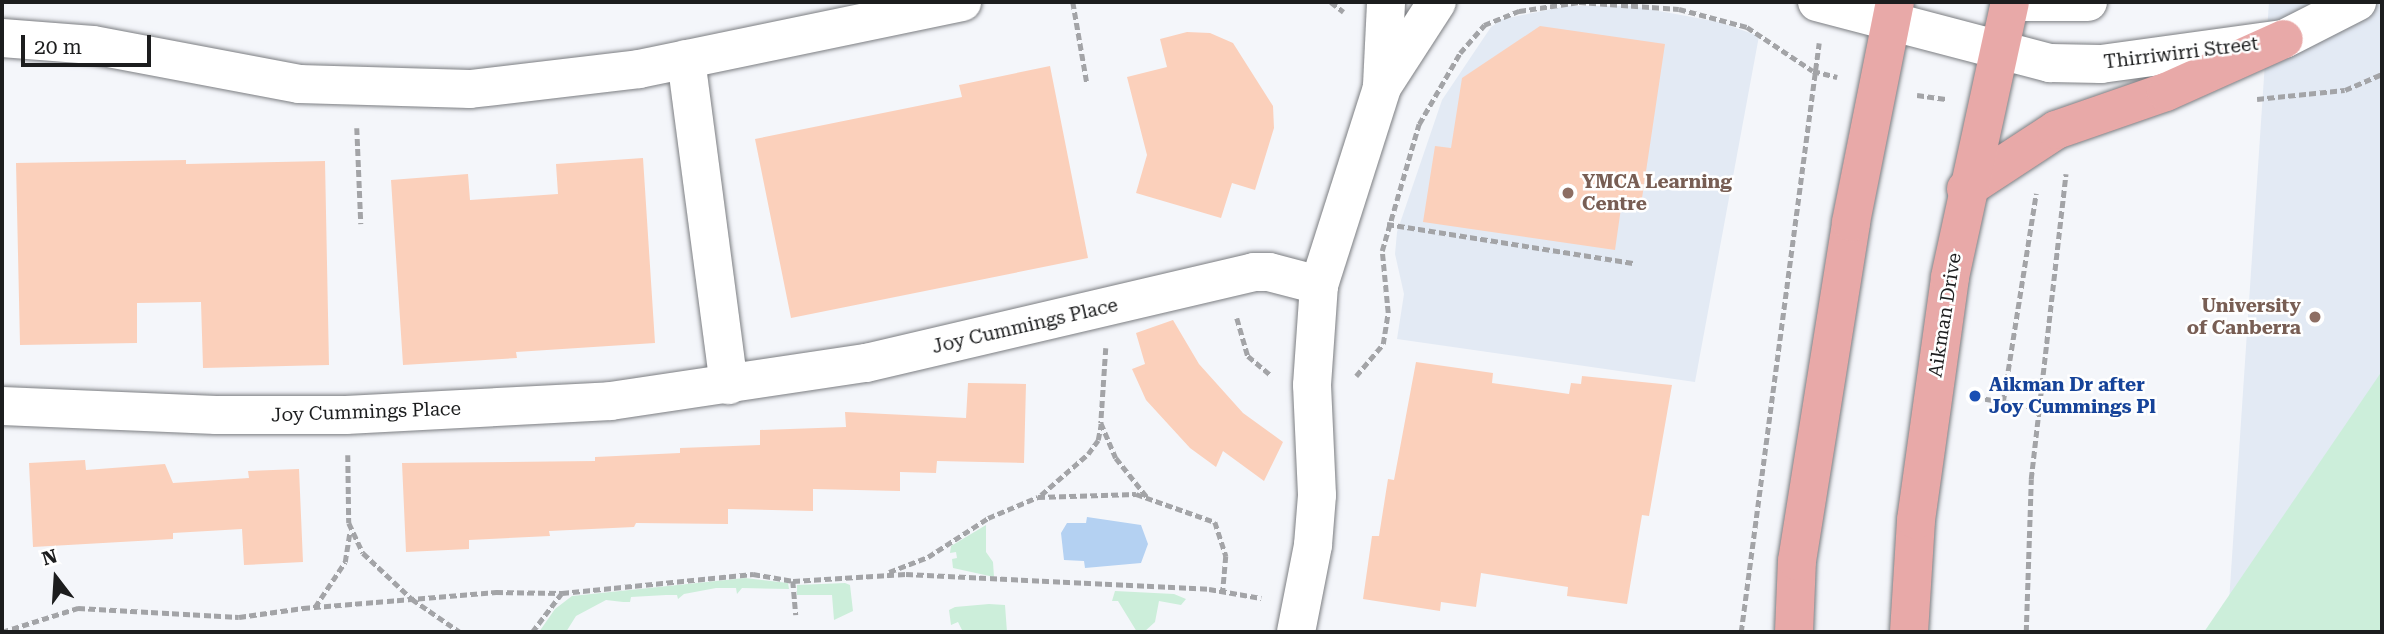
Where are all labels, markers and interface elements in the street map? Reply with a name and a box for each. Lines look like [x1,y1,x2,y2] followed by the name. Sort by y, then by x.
[24,21,154,65] scale bar
[2102,32,2260,74] street label: Thirriwirri Street
[34,35,82,59] text: 20 m
[1582,171,1732,215] place label: YMCA Learning Centre
[1560,185,1576,201] marker: YMCA Learning Centre
[1924,251,1966,379] street label: Aikman Drive
[930,294,1120,358] street label: Joy Cummings Place
[2187,295,2301,339] place label: University of Canberra
[2307,309,2323,325] marker: University of Canberra
[1989,374,2156,418] place label: Aikman Dr after Joy Cummings Pl
[1967,388,1983,404] marker: Aikman Dr after Joy Cummings Pl
[271,397,461,427] street label: Joy Cummings Place
[21,543,91,613] north arrow
[39,544,60,571] text: N

